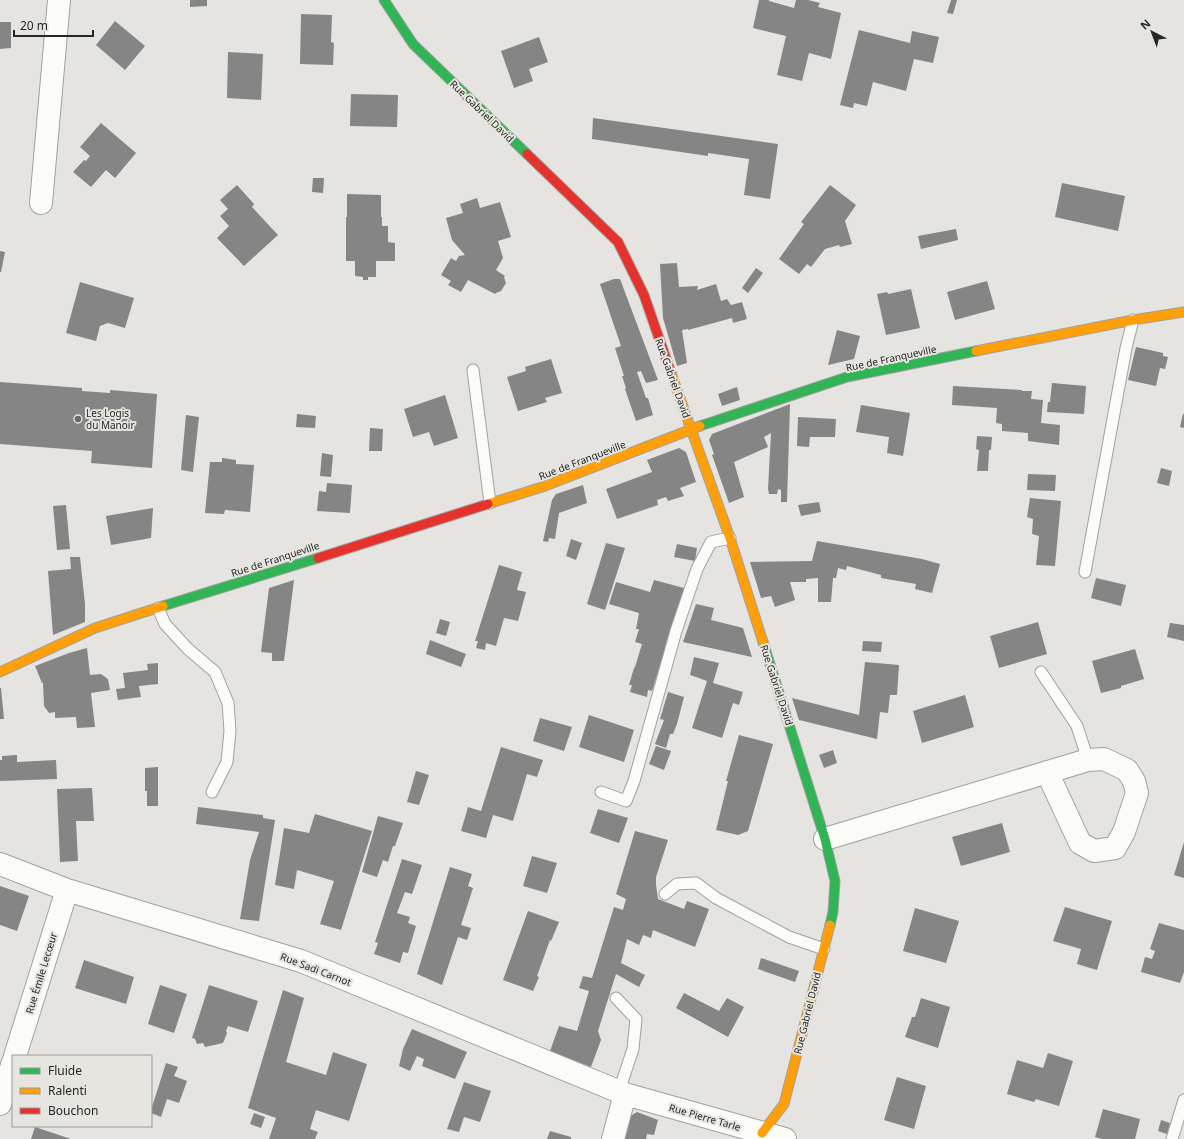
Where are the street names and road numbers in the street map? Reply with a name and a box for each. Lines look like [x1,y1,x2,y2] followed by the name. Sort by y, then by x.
[447,77,517,145] street label: Rue Gabriel David
[652,336,694,420] street label: Rue Gabriel David
[844,341,938,374] street label: Rue de Franqueville
[536,437,628,483] street label: Rue de Franqueville
[229,538,321,580] street label: Rue de Franqueville
[757,643,797,727] street label: Rue Gabriel David
[22,931,60,1015] street label: Rue Émile Lecœur
[278,949,354,989] street label: Rue Sadi Carnot
[790,971,824,1055] street label: Rue Gabriel David
[668,1100,743,1134] street label: Rue Pierre Tarle

